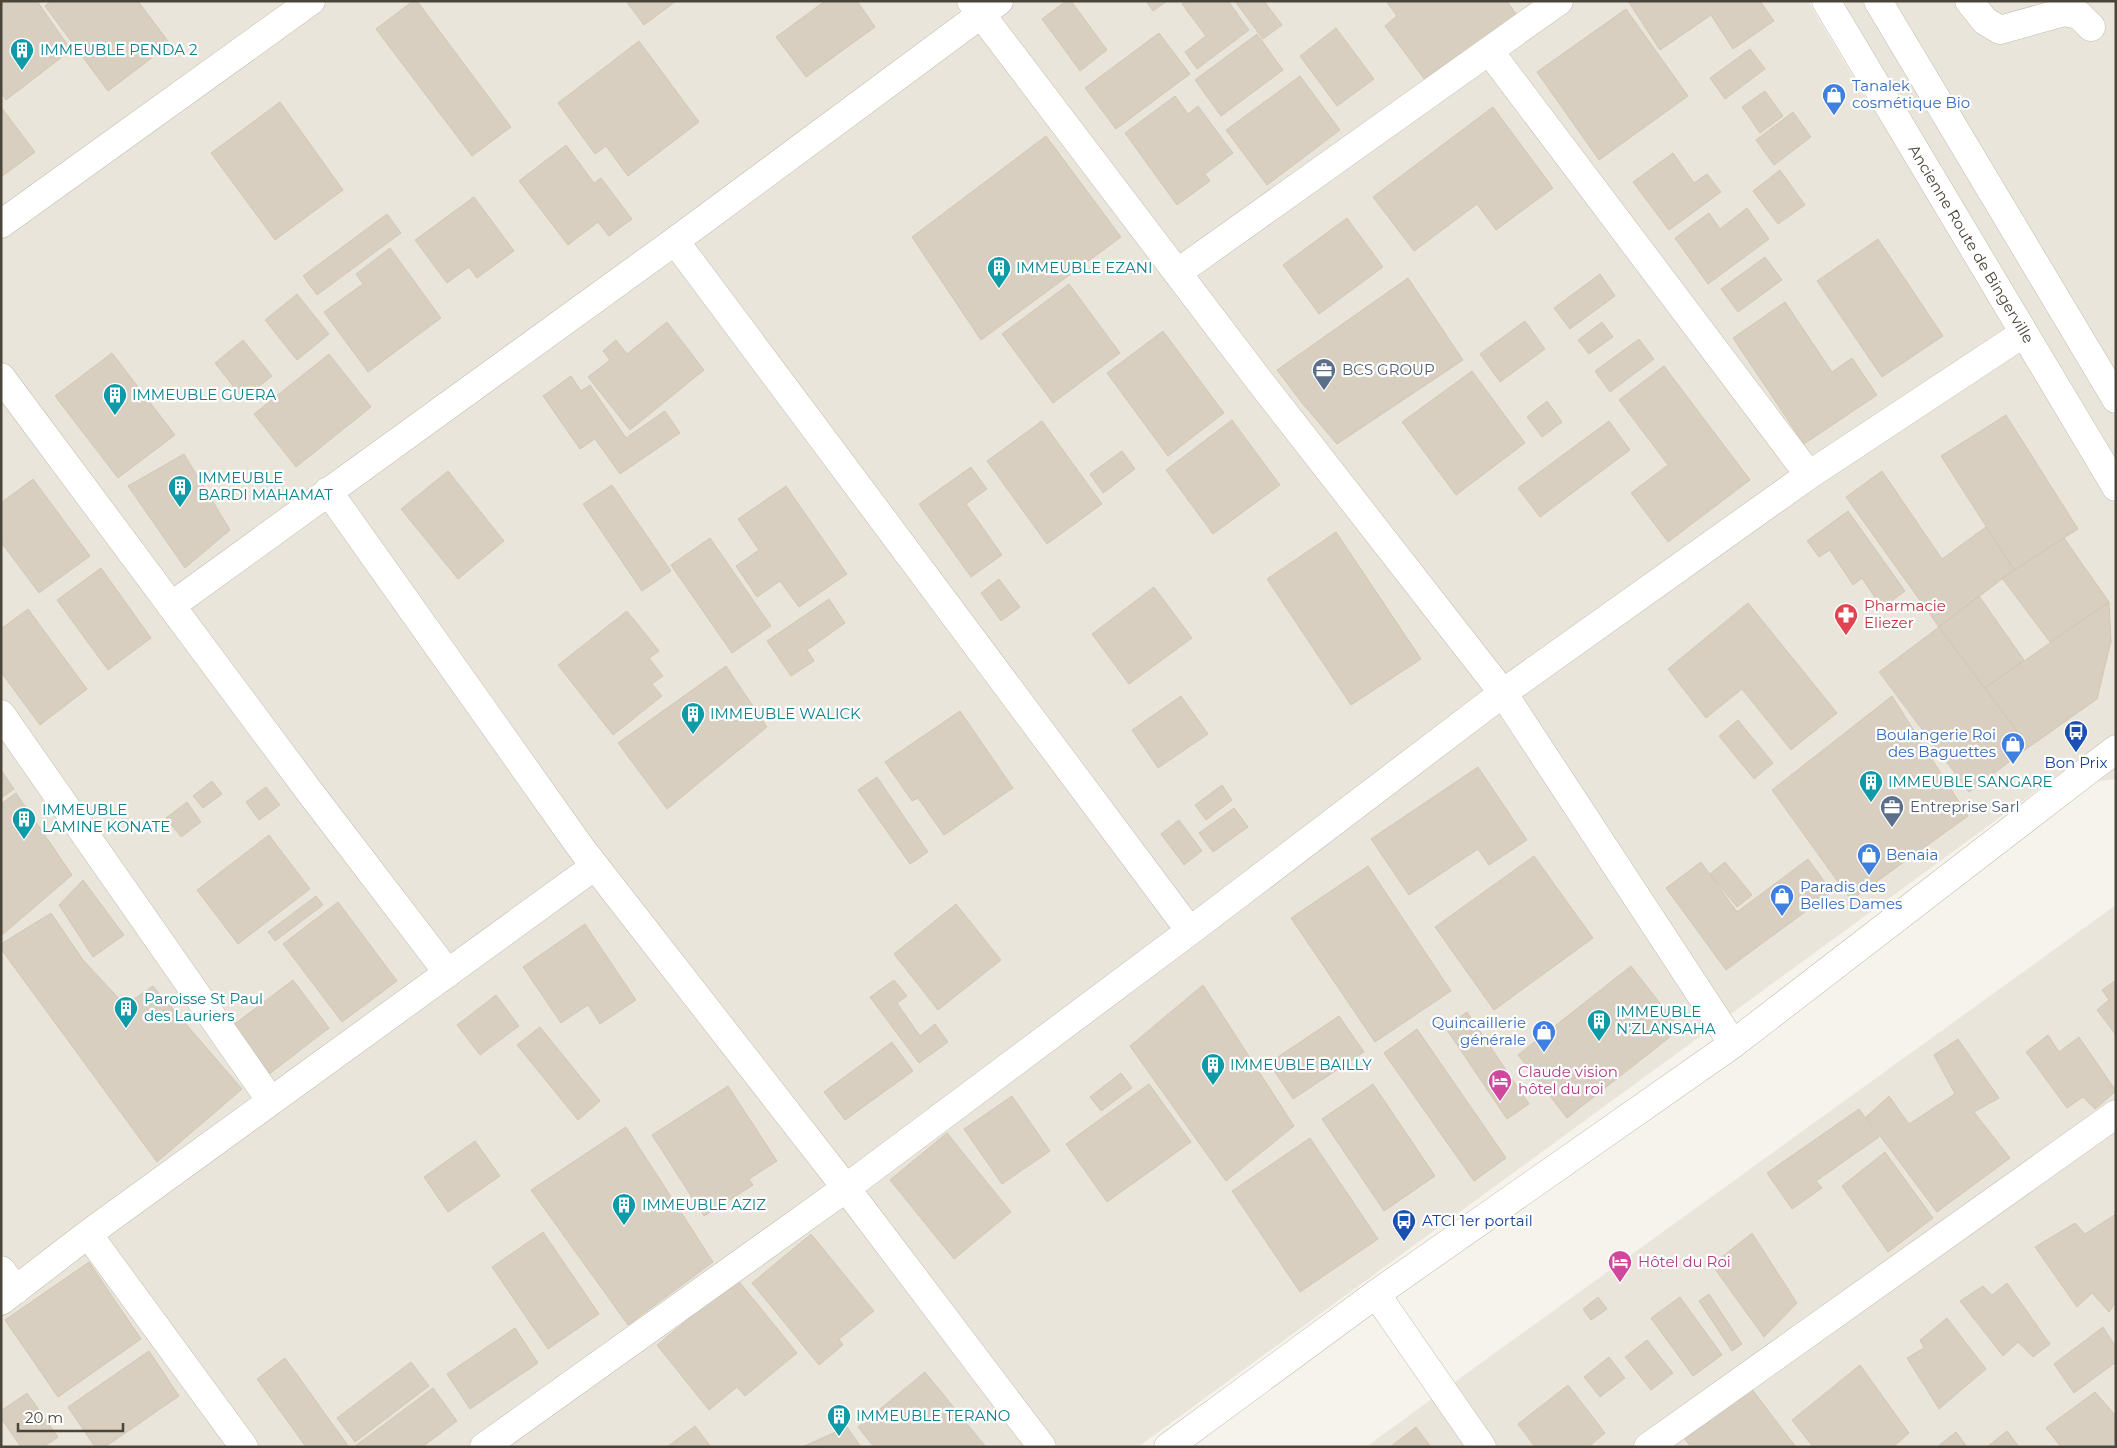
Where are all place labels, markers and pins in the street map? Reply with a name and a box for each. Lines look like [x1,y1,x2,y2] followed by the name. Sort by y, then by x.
[9,37,35,71] building icon: IMMEUBLE PENDA 2
[40,40,198,59] place label: IMMEUBLE PENDA 2
[1852,76,1970,112] place label: Tanalek cosmétique Bio
[1821,82,1847,116] shop icon: Tanalek cosmétique Bio
[986,255,1012,289] building icon: IMMEUBLE EZANI
[1016,258,1153,277] place label: IMMEUBLE EZANI
[1311,357,1337,391] office icon: BCS GROUP
[1342,360,1435,379] place label: BCS GROUP
[102,382,128,416] building icon: IMMEUBLE GUERA
[132,385,277,404] place label: IMMEUBLE GUERA
[198,468,333,504] place label: IMMEUBLE BARDI MAHAMAT
[167,474,193,508] building icon: IMMEUBLE BARDI MAHAMAT
[1864,596,1946,632] place label: Pharmacie Eliezer
[1833,602,1859,636] pharmacy icon: Pharmacie Eliezer
[680,701,706,735] building icon: IMMEUBLE WALICK
[710,704,861,723] place label: IMMEUBLE WALICK
[2063,719,2089,753] bus stop icon: Bon Prix
[1876,725,1996,761] place label: Boulangerie Roi des Baguettes
[2000,731,2026,765] shop icon: Boulangerie Roi des Baguettes
[2044,753,2108,772] place label: Bon Prix
[1858,769,1884,803] building icon: IMMEUBLE SANGARE
[1888,772,2053,791] place label: IMMEUBLE SANGARE
[1879,794,1905,828] office icon: Entreprise Sarl
[1910,797,2020,816] place label: Entreprise Sarl
[42,800,170,836] place label: IMMEUBLE LAMINE KONATE
[11,806,37,840] building icon: IMMEUBLE LAMINE KONATE
[1856,842,1882,876] shop icon: Benaia
[1886,845,1938,864] place label: Benaia
[1800,877,1902,913] place label: Paradis des Belles Dames
[1769,883,1795,917] shop icon: Paradis des Belles Dames
[144,989,263,1025] place label: Paroisse St Paul des Lauriers
[113,995,139,1029] building icon: Paroisse St Paul des Lauriers
[1616,1002,1716,1038] place label: IMMEUBLE N'ZLANSAHA
[1586,1008,1612,1042] building icon: IMMEUBLE N'ZLANSAHA
[1432,1013,1526,1049] place label: Quincaillerie générale
[1531,1019,1557,1053] shop icon: Quincaillerie générale
[1200,1052,1226,1086] building icon: IMMEUBLE BAILLY
[1230,1055,1372,1074] place label: IMMEUBLE BAILLY
[1518,1062,1618,1098] place label: Claude vision hôtel du roi
[1487,1068,1513,1102] hotel icon: Claude vision hôtel du roi
[611,1192,637,1226] building icon: IMMEUBLE AZIZ
[642,1195,766,1214] place label: IMMEUBLE AZIZ
[1391,1208,1417,1242] bus stop icon: ATCI 1er portail
[1422,1211,1533,1230] place label: ATCI 1er portail
[1607,1249,1633,1283] hotel icon: Hôtel du Roi
[1638,1252,1731,1271] place label: Hôtel du Roi
[826,1403,852,1437] building icon: IMMEUBLE TERANO
[856,1406,1010,1425] place label: IMMEUBLE TERANO

